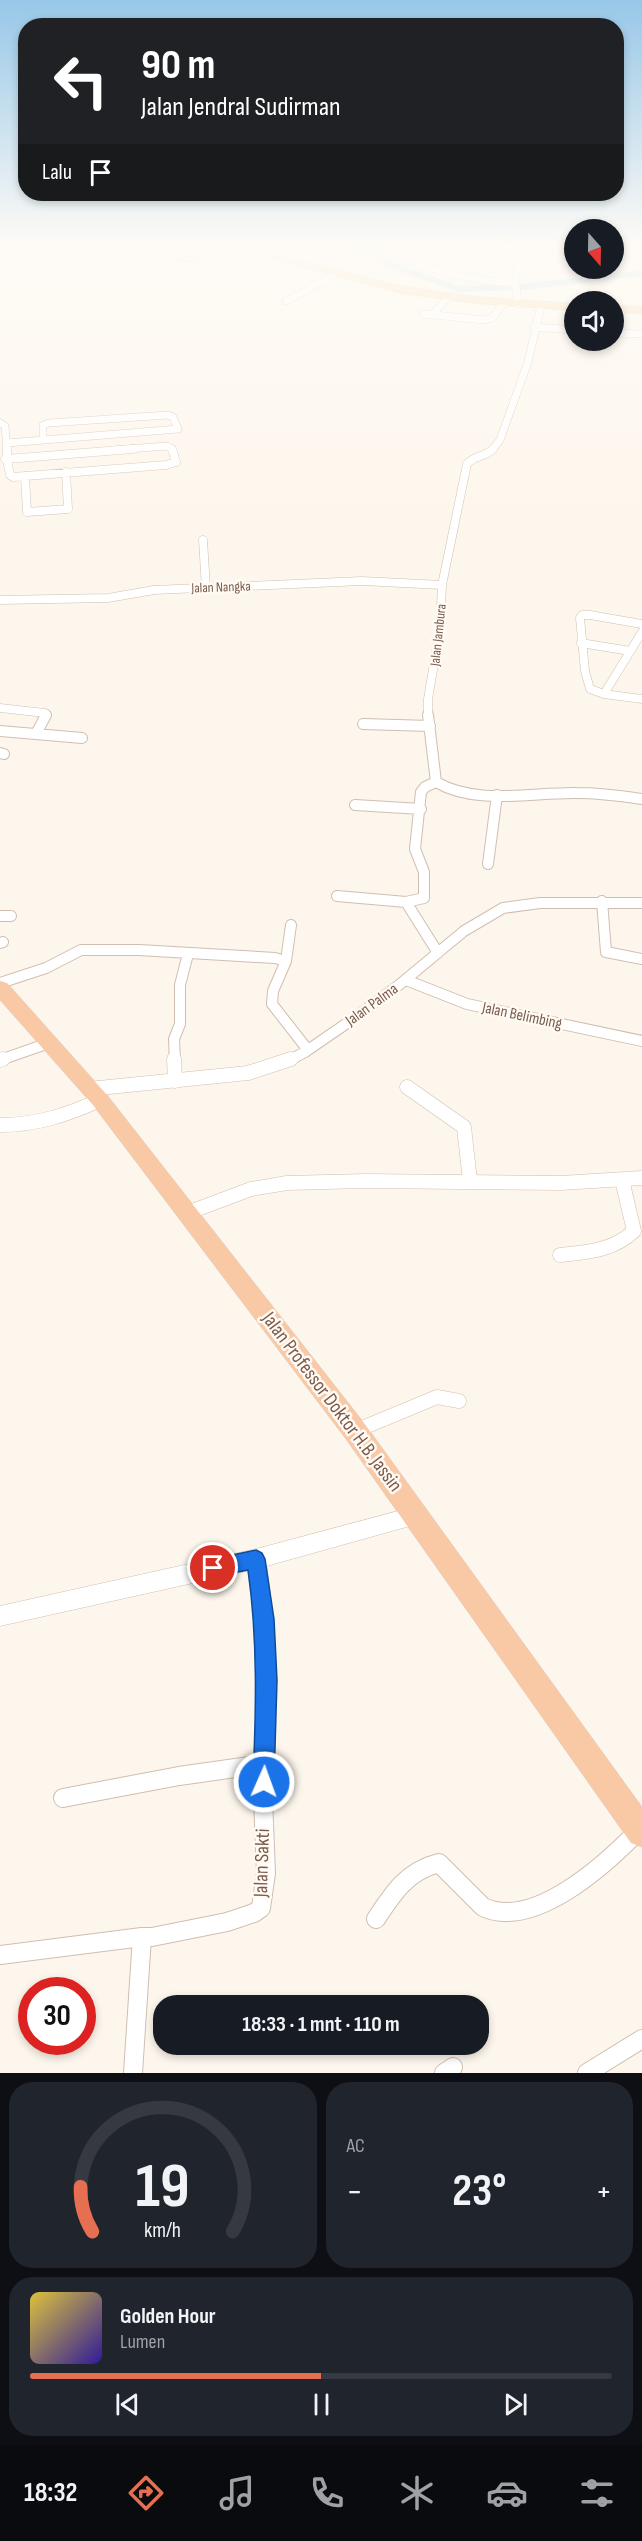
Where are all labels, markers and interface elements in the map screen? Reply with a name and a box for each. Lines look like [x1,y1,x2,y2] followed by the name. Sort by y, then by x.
[141,40,215,91] text: 90 m
[42,42,120,120] icon: left
[141,91,341,123] text: Jalan Jendral Sudirman
[84,156,117,189] icon: arrive
[42,159,72,186] text: Lalu
[564,219,624,279] north arrow
[564,219,624,351] map controls
[564,291,624,351] button: sound
[190,577,251,597] street label: Jalan Nangka
[426,603,450,668] street label: Jalan Jambura
[341,980,402,1031] street label: Jalan Palma
[479,998,564,1034] street label: Jalan Belimbing
[256,1307,407,1496] street label: Jalan Professor Doktor H.B. Jassin
[187,1542,238,1593] pin
[196,1551,229,1584] icon: arrive
[232,1750,296,1814] position arrow
[249,1828,275,1899] street label: Jalan Sakti
[18,1977,96,2055] speed limit sign: 30
[242,2011,400,2038] text: 18:33 · 1 mnt · 110 m
[347,2134,365,2158] text: AC
[136,2150,190,2225] text: 19
[452,2164,506,2219] text: 23°
[347,2172,363,2212] text: −
[596,2172,612,2212] text: +
[144,2218,181,2243] text: km/h
[120,2303,216,2330] text: Golden Hour
[120,2330,165,2354] text: Lumen
[111,2388,144,2421] icon: previous
[305,2388,338,2421] icon: pause
[499,2388,532,2421] icon: next
[125,2472,167,2514] icon: directions
[216,2472,258,2514] icon: music
[306,2472,348,2514] icon: phone
[396,2472,438,2514] icon: climate
[486,2472,528,2514] icon: car
[576,2472,618,2514] icon: filters
[24,2477,77,2509] text: 18:32

